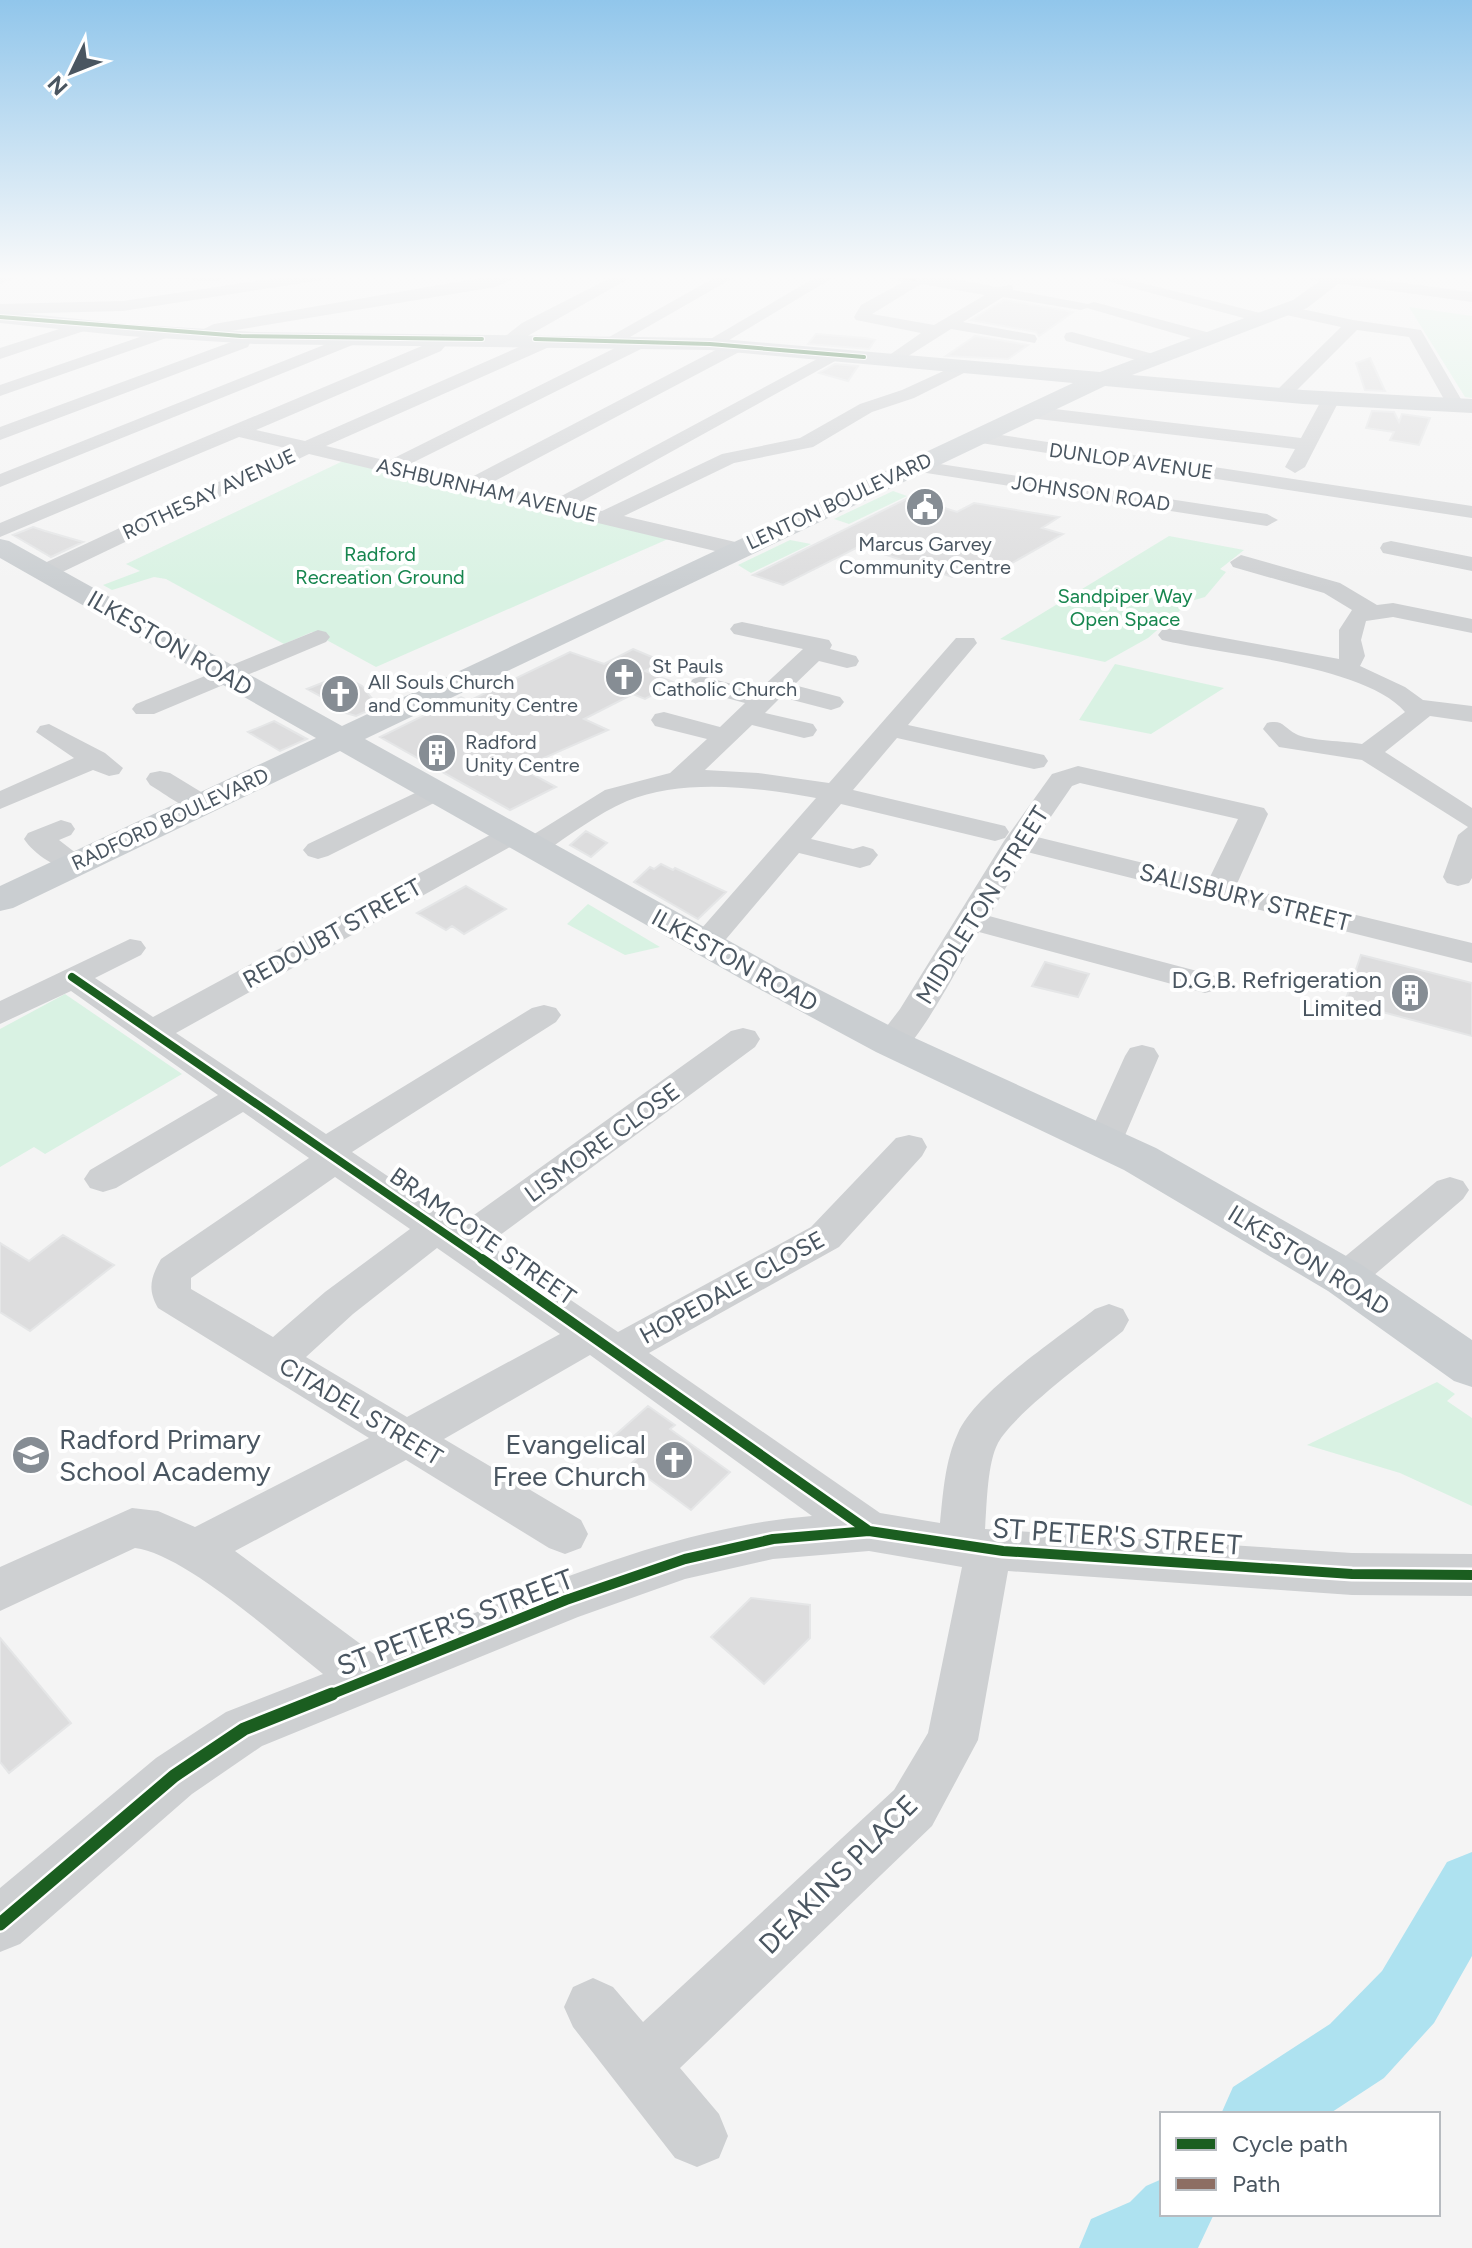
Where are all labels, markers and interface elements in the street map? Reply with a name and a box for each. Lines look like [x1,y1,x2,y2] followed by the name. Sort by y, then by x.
[32,32,112,112] north arrow
[42,70,73,101] text: N
[1047,438,1215,484] street label: DUNLOP AVENUE
[119,443,299,545] street label: ROTHESAY AVENUE
[743,448,935,554] street label: LENTON BOULEVARD
[374,453,600,527] street label: ASHBURNHAM AVENUE
[1010,470,1172,516] street label: JOHNSON ROAD
[904,486,946,528] public building icon: Marcus Garvey Community Centre
[839,532,1011,579] place label: Marcus Garvey Community Centre
[295,542,465,589] park label: Radford Recreation Ground
[82,584,258,702] street label: ILKESTON ROAD
[1057,584,1193,631] park label: Sandpiper Way Open Space
[652,654,797,701] place label: St Pauls Catholic Church
[603,656,645,698] church icon: St Pauls Catholic Church
[368,670,578,717] place label: All Souls Church and Community Centre
[319,673,361,715] church icon: All Souls Church and Community Centre
[465,730,580,777] place label: Radford Unity Centre
[416,732,458,774] building icon: Radford Unity Centre
[68,763,272,875] street label: RADFORD BOULEVARD
[909,801,1055,1009] street label: MIDDLETON STREET
[1136,857,1354,937] street label: SALISBURY STREET
[238,872,426,994] street label: REDOUBT STREET
[647,902,823,1018] street label: ILKESTON ROAD
[1172,965,1382,1022] place label: D.G.B. Refrigeration Limited
[1389,972,1431,1014] building icon: D.G.B. Refrigeration Limited
[519,1076,685,1208] street label: LISMORE CLOSE
[385,1161,581,1311] street label: BRAMCOTE STREET
[1223,1199,1395,1321] street label: ILKESTON ROAD
[634,1224,830,1350] street label: HOPEDALE CLOSE
[274,1351,448,1471] street label: CITADEL STREET
[59,1422,271,1488] place label: Radford Primary School Academy
[492,1427,646,1493] place label: Evangelical Free Church
[10,1434,52,1476] school or university icon: Radford Primary School Academy
[653,1439,695,1481] church icon: Evangelical Free Church
[991,1510,1244,1562] street label: ST PETER'S STREET
[332,1561,578,1683] street label: ST PETER'S STREET
[751,1787,925,1961] street label: DEAKINS PLACE
[1160,2112,1440,2216] legend
[1232,2129,1348,2158] text: Cycle path
[1232,2169,1280,2198] text: Path

